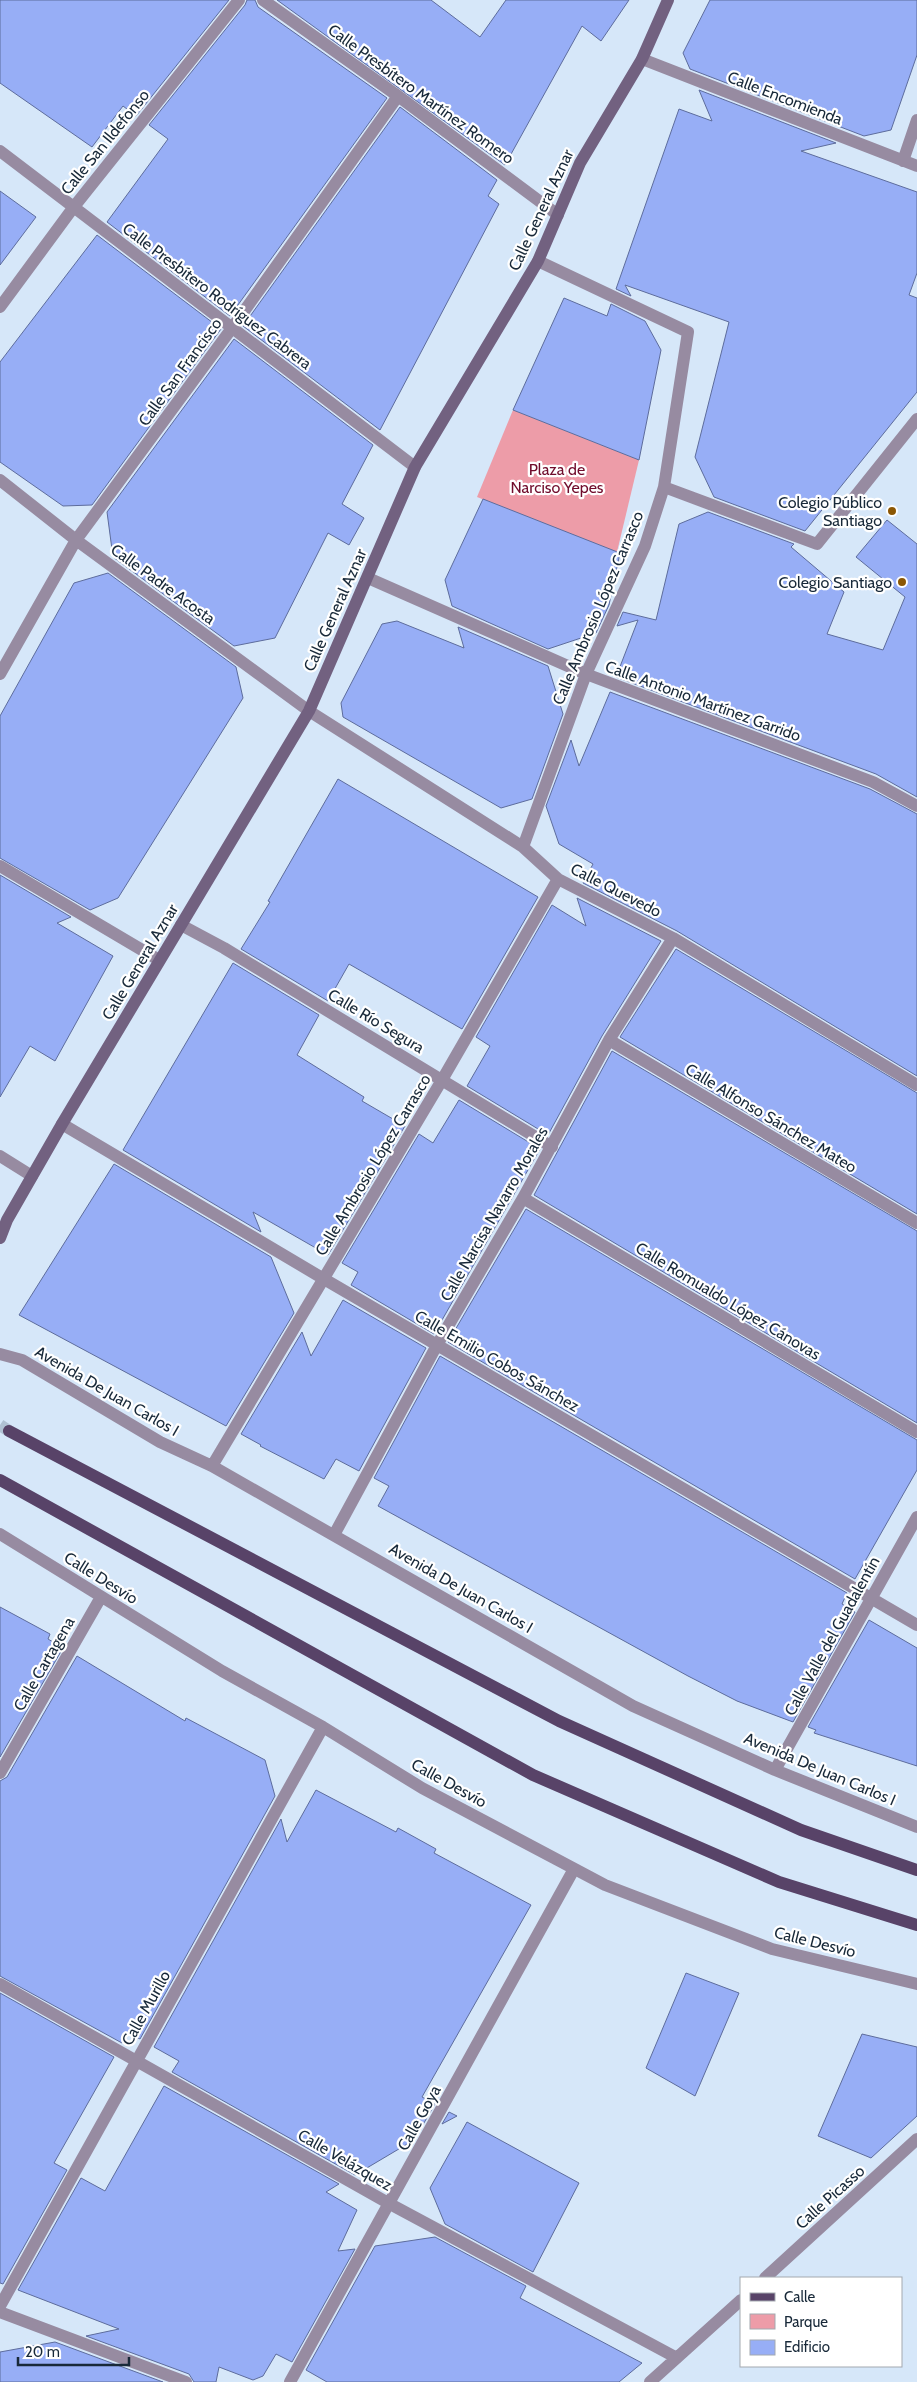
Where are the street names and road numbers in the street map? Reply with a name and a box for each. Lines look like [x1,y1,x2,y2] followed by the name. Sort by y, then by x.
[324,20,518,168] street label: Calle Presbítero Martínez Romero
[725,67,845,129] street label: Calle Encomienda
[57,86,153,198] street label: Calle San Ildefonso
[505,145,578,274] street label: Calle General Aznar
[119,219,316,374] street label: Calle Presbítero Rodríguez Cabrera
[134,314,226,430] street label: Calle San Francisco
[549,508,648,708] street label: Calle Ambrosio López Carrasco
[107,540,219,628] street label: Calle Padre Acosta
[300,545,371,674] street label: Calle General Aznar
[603,657,804,745] street label: Calle Antonio Martínez Garrido
[568,859,665,921] street label: Calle Quevedo
[98,900,183,1023] street label: Calle General Aznar
[325,985,428,1057] street label: Calle Río Segura
[682,1059,860,1177] street label: Calle Alfonso Sánchez Mateo
[311,1071,435,1259] street label: Calle Ambrosio López Carrasco
[436,1123,552,1304] street label: Calle Narcisa Navarro Morales
[632,1238,824,1364] street label: Calle Romualdo López Cánovas
[411,1306,583,1416] street label: Calle Emilio Cobos Sánchez
[32,1342,182,1440] street label: Avenida De Juan Carlos I
[386,1539,536,1637] street label: Avenida De Juan Carlos I
[61,1548,141,1608] street label: Calle Desvío
[780,1553,884,1719] street label: Calle Valle del Guadalentín
[9,1613,79,1714] street label: Calle Cartagena
[741,1728,899,1810] street label: Avenida De Juan Carlos I
[408,1755,490,1812] street label: Calle Desvío
[772,1923,858,1961] street label: Calle Desvío
[118,1967,174,2049] street label: Calle Murillo
[393,2082,445,2154] street label: Calle Goya
[295,2125,396,2195] street label: Calle Velázquez
[792,2161,869,2233] street label: Calle Picasso

